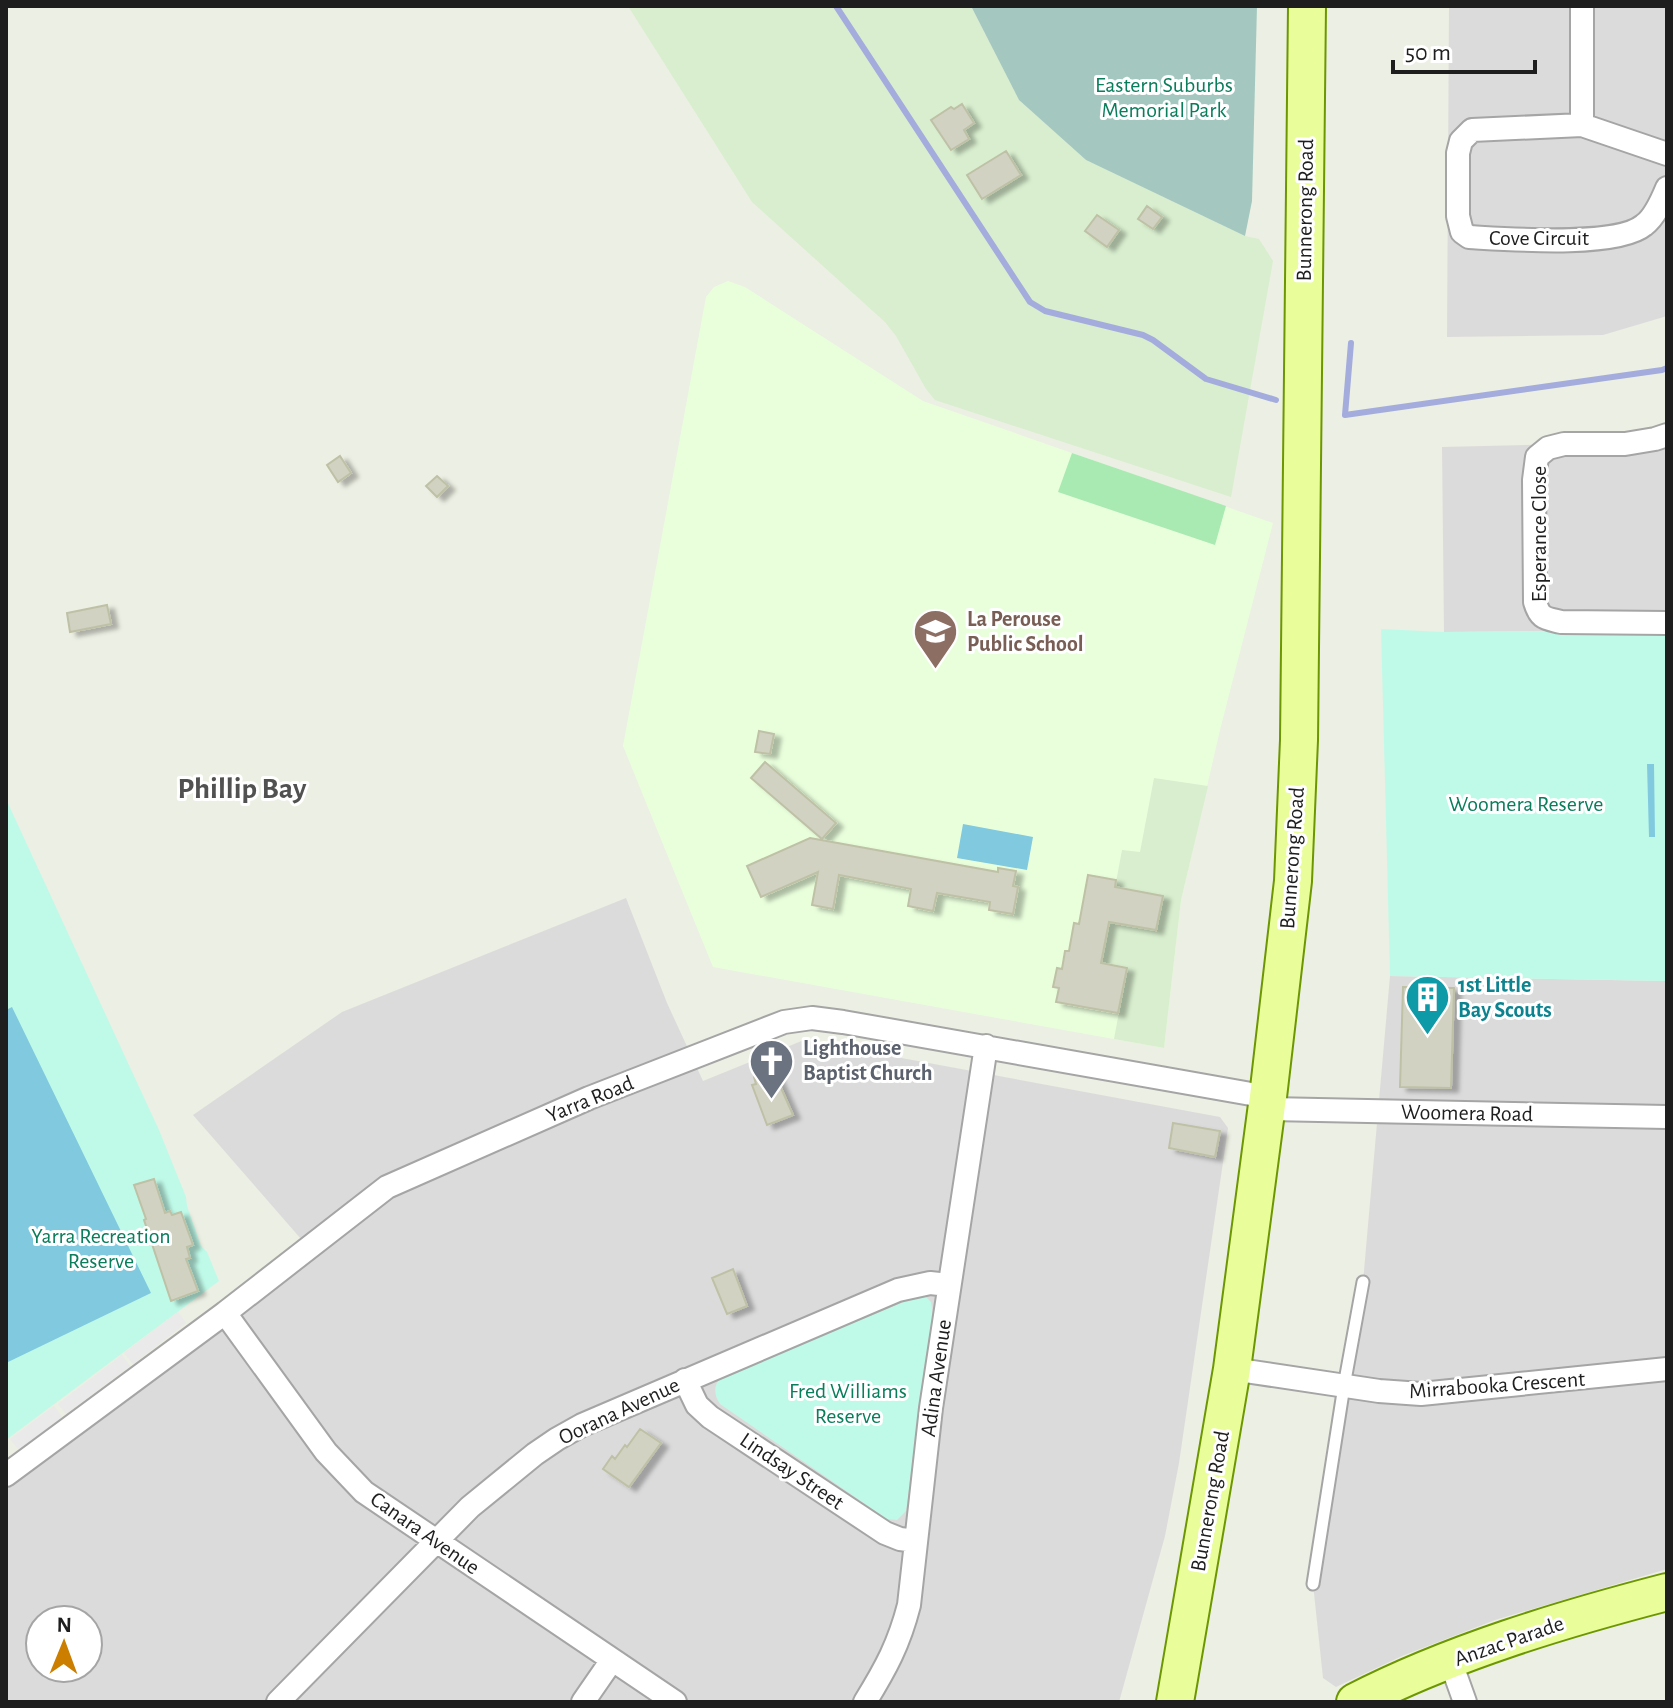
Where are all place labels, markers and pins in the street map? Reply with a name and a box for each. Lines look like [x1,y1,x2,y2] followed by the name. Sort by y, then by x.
[912,608,960,671] school or university icon: La Perouse Public School
[967,608,1084,655] place label: La Perouse Public School
[1403,974,1451,1037] building icon: 1st Little Bay Scouts
[1458,974,1552,1022] place label: 1st Little Bay Scouts
[748,1037,796,1100] church icon: Lighthouse Baptist Church
[803,1037,932,1084] place label: Lighthouse Baptist Church

